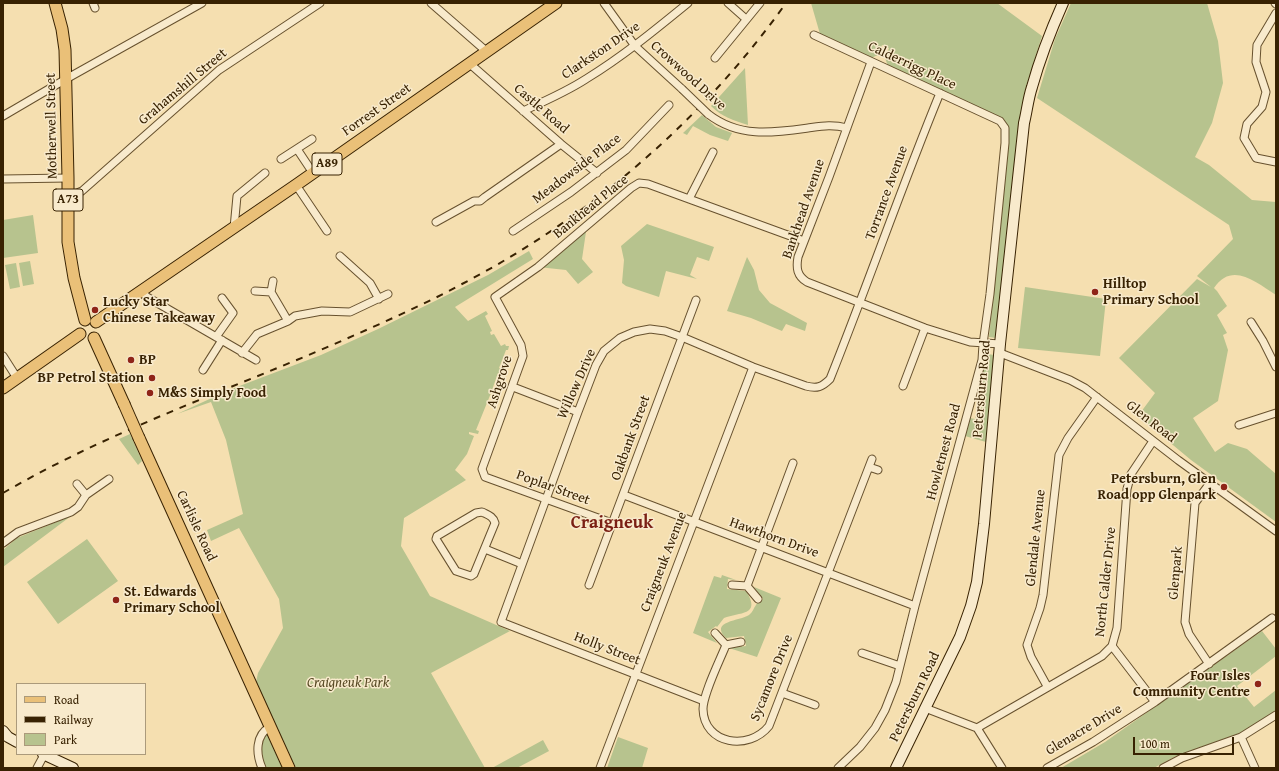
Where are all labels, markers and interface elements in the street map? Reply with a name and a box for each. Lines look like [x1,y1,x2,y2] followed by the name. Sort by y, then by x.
[559,19,643,83] street label: Clarkston Drive
[647,38,729,114] street label: Crowwood Drive
[865,38,959,94] street label: Calderrigg Place
[135,45,231,129] street label: Grahamshill Street
[43,73,61,179] street label: Motherwell Street
[339,80,415,140] street label: Forrest Street
[510,80,572,138] street label: Castle Road
[529,130,625,208] street label: Meadowside Place
[862,144,912,242] street label: Torrance Avenue
[312,153,342,175] road number: A89
[779,157,829,261] street label: Bankhead Avenue
[550,172,632,242] street label: Bankhead Place
[53,189,83,211] road number: A73
[1103,276,1199,308] place label: Hilltop Primary School
[1090,287,1100,297] marker: Hilltop Primary School
[103,294,215,326] place label: Lucky Star Chinese Takeaway
[90,305,100,315] marker: Lucky Star Chinese Takeaway
[969,340,995,438] street label: Petersburn Road
[554,346,600,422] street label: Willow Drive
[139,352,156,368] place label: BP
[484,353,516,411] street label: Ashgrove
[126,355,136,365] marker: BP
[38,370,144,386] place label: BP Petrol Station
[147,373,157,383] marker: BP Petrol Station
[158,385,266,401] place label: M&S Simply Food
[145,388,155,398] marker: M&S Simply Food
[608,393,654,483] street label: Oakbank Street
[1123,397,1179,447] street label: Glen Road
[923,402,965,502] street label: Howletnest Road
[514,467,592,509] street label: Poplar Street
[1098,471,1216,504] place label: Petersburn, Glen Road opp Glenpark
[1219,482,1229,492] marker: Petersburn, Glen Road opp Glenpark
[172,488,220,564] street label: Carlisle Road
[1023,489,1049,587] street label: Glendale Avenue
[637,510,691,614] street label: Craigneuk Avenue
[571,512,653,534] district label: Craigneuk
[727,514,821,562] street label: Hawthorn Drive
[1092,526,1120,638] street label: North Calder Drive
[1165,546,1187,600] street label: Glenpark
[124,584,220,616] place label: St. Edwards Primary School
[111,595,121,605] marker: St. Edwards Primary School
[571,629,643,669] street label: Holly Street
[747,632,797,724] street label: Sycamore Drive
[886,649,944,745] street label: Petersburn Road
[1133,668,1250,700] place label: Four Isles Community Centre
[307,675,389,691] park label: Craigneuk Park
[1253,679,1263,689] marker: Four Isles Community Centre
[16,683,146,755] legend
[54,691,79,708] text: Road
[1043,701,1125,759] street label: Glenacre Drive
[54,711,93,728] text: Railway
[1135,729,1236,755] scale bar
[54,731,77,748] text: Park
[1140,735,1170,752] text: 100 m

